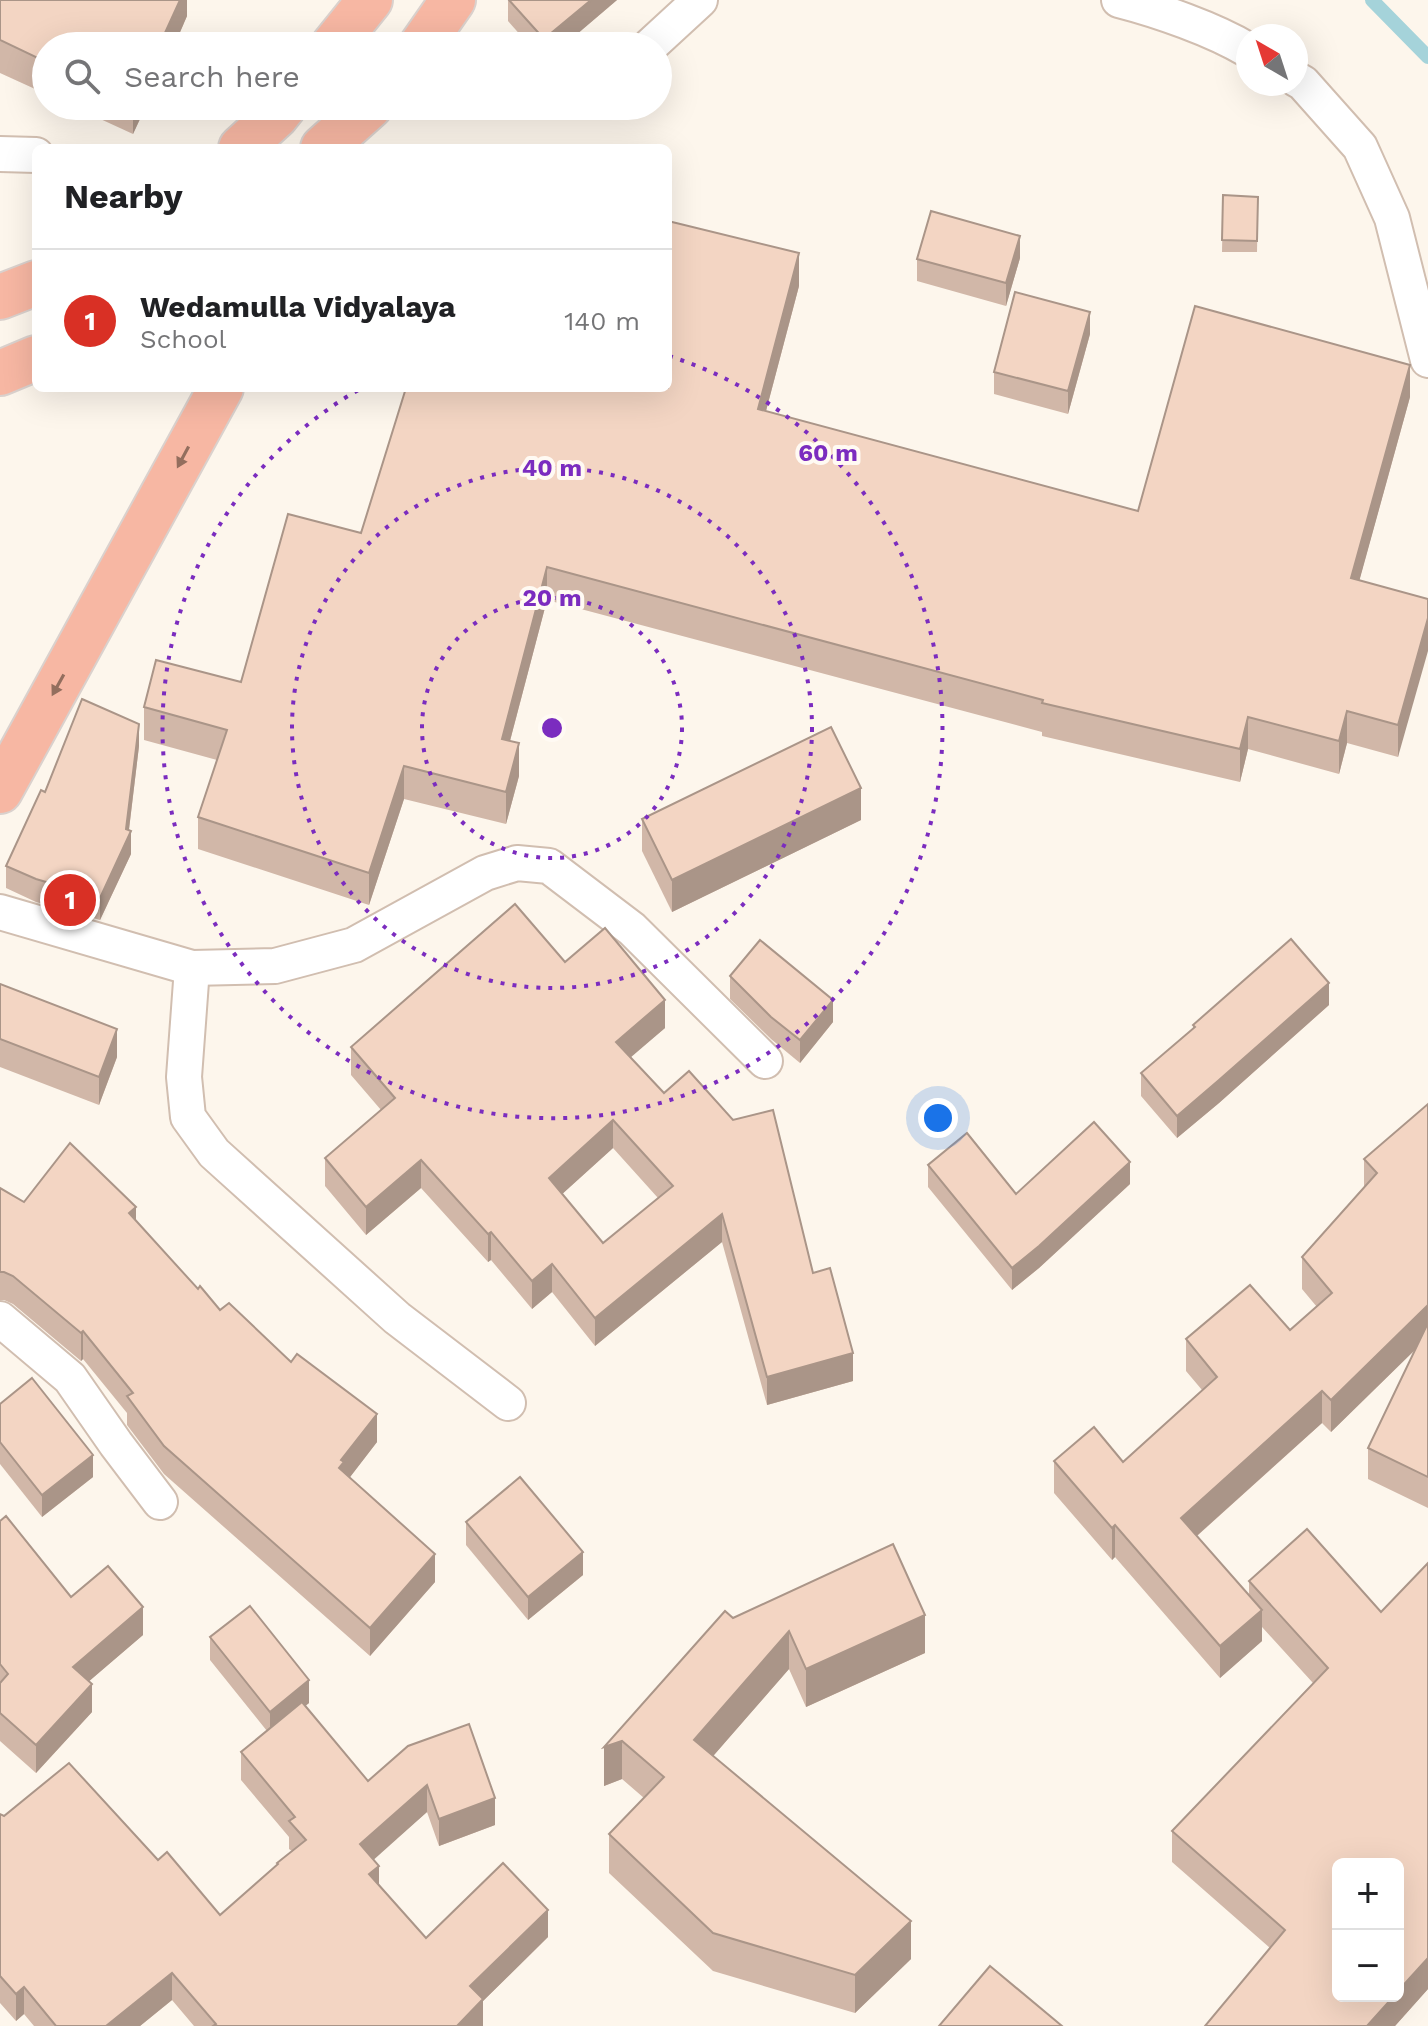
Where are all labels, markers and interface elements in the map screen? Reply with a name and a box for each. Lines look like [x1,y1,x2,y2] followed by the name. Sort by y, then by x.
[1236,24,1308,96] north arrow
[32,32,672,120] search box
[60,54,104,98] icon: search
[124,59,300,94] text: Search here
[64,176,183,216] text: Nearby
[140,289,456,324] text: Wedamulla Vidyalaya
[84,306,96,336] text: 1
[564,306,640,336] text: 140 m
[140,324,226,354] text: School
[798,439,858,467] text: 60 m
[177,445,190,468] one-way arrow
[522,454,582,482] text: 40 m
[522,584,582,612] text: 20 m
[52,673,65,696] one-way arrow
[538,714,566,742] centre of rings
[44,870,96,930] pin: 1
[918,1098,958,1138] your location
[1332,1858,1404,2002] map controls
[1332,1858,1404,1930] button: +
[1332,1930,1404,2002] button: −

